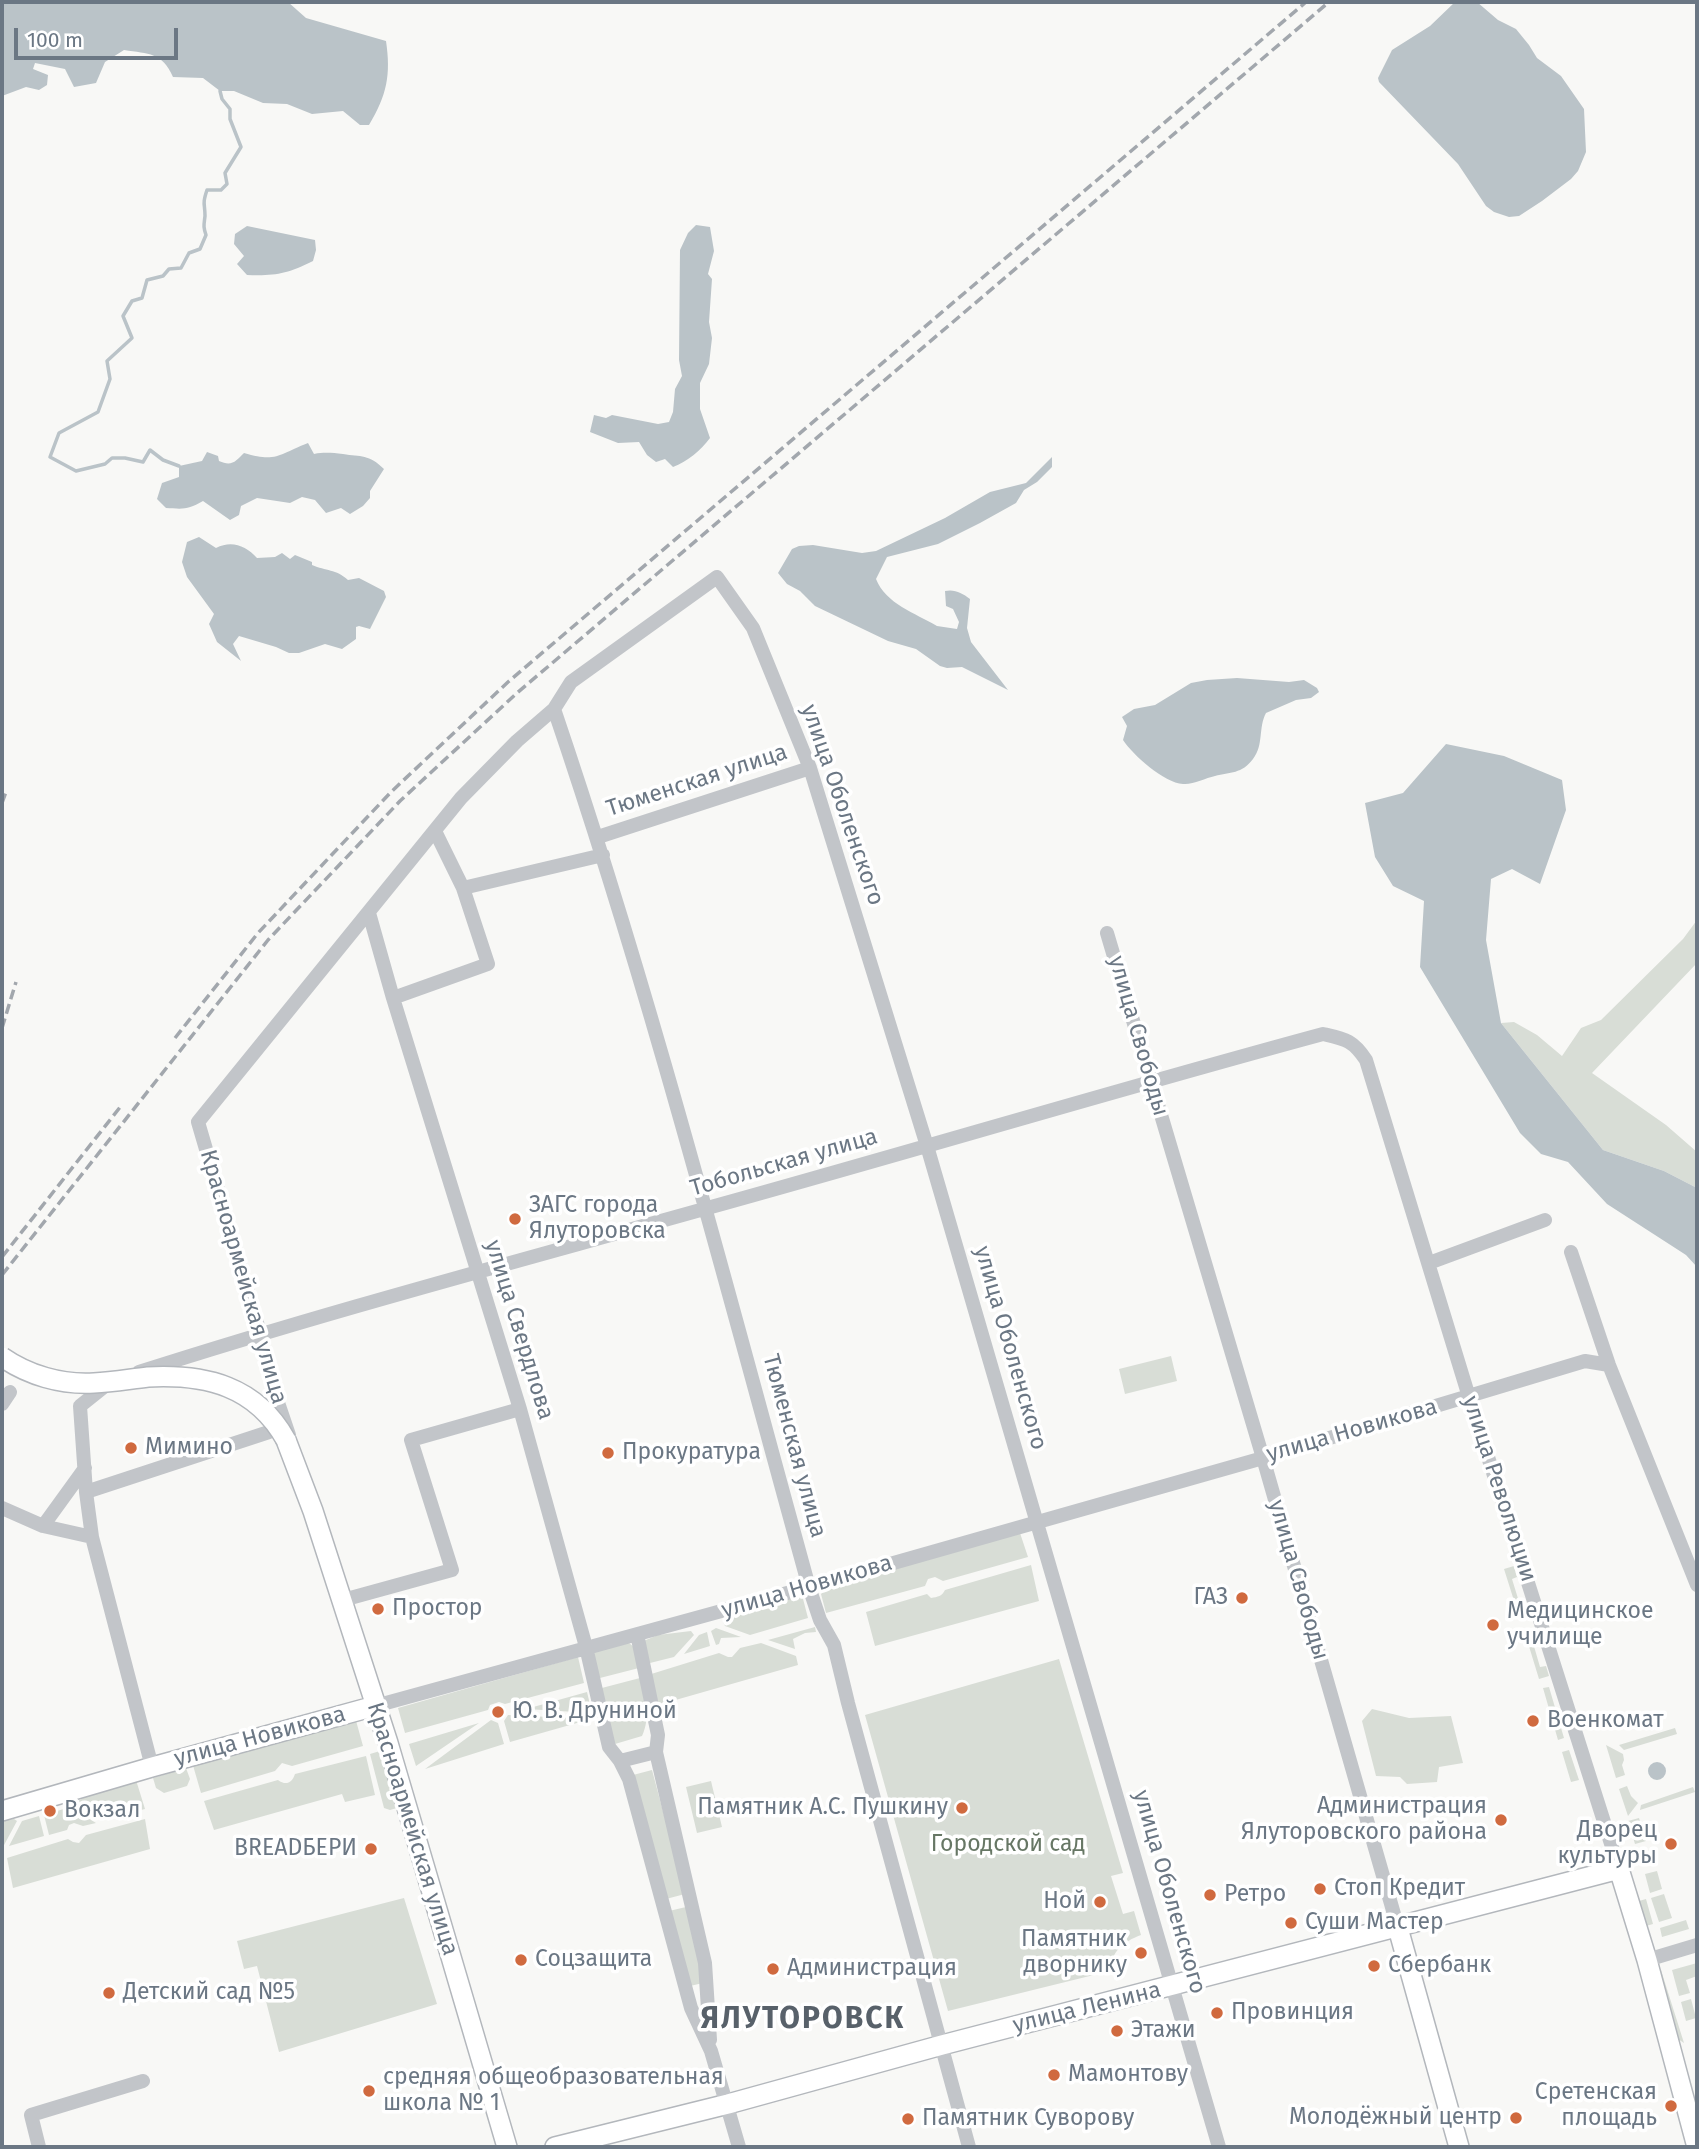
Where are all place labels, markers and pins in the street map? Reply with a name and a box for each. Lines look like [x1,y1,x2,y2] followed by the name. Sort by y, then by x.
[529,1192,666,1246] place label: ЗАГС города Ялуторовска
[507,1211,523,1227] marker: ЗАГС города Ялуторовска
[145,1434,233,1462] place label: Мимино
[622,1439,761,1467] place label: Прокуратура
[123,1440,139,1456] marker: Мимино
[600,1445,616,1461] marker: Прокуратура
[1193,1584,1228,1612] place label: ГАЗ
[1234,1590,1250,1606] marker: ГАЗ
[392,1595,483,1623] place label: Простор
[1507,1598,1653,1652] place label: Медицинское училище
[370,1601,386,1617] marker: Простор
[1485,1617,1501,1633] marker: Медицинское училище
[512,1698,677,1726] place label: Ю. В. Друниной
[490,1704,506,1720] marker: Ю. В. Друниной
[1547,1707,1664,1735] place label: Военкомат
[1525,1713,1541,1729] marker: Военкомат
[1241,1793,1487,1847] place label: Администрация Ялуторовского района
[697,1794,948,1822] place label: Памятник А.С. Пушкину
[64,1797,140,1825] place label: Вокзал
[954,1800,970,1816] marker: Памятник А.С. Пушкину
[42,1803,58,1819] marker: Вокзал
[1493,1812,1509,1828] marker: Администрация Ялуторовского района
[1557,1817,1657,1871] place label: Дворец культуры
[234,1835,357,1863] place label: BREADБЕРИ
[1663,1836,1679,1852] marker: Дворец культуры
[363,1841,379,1857] marker: BREADБЕРИ
[1334,1875,1465,1903] place label: Стоп Кредит
[1224,1881,1286,1909] place label: Ретро
[1312,1881,1328,1897] marker: Стоп Кредит
[1202,1887,1218,1903] marker: Ретро
[1043,1888,1086,1916] place label: Ной
[1092,1894,1108,1910] marker: Ной
[1305,1909,1444,1937] place label: Суши Мастер
[1283,1915,1299,1931] marker: Суши Мастер
[1021,1926,1127,1980] place label: Памятник дворнику
[1133,1945,1149,1961] marker: Памятник дворнику
[535,1946,652,1974] place label: Соцзащита
[513,1952,529,1968] marker: Соцзащита
[1388,1952,1491,1980] place label: Сбербанк
[787,1955,957,1983] place label: Администрация
[1366,1958,1382,1974] marker: Сбербанк
[765,1961,781,1977] marker: Администрация
[123,1979,295,2007] place label: Детский сад №5
[101,1985,117,2001] marker: Детский сад №5
[1231,1999,1354,2027] place label: Провинция
[1209,2005,1225,2021] marker: Провинция
[1131,2017,1196,2045] place label: Этажи
[1109,2023,1125,2039] marker: Этажи
[1068,2061,1188,2089] place label: Мамонтову
[383,2064,724,2118] place label: средняя общеобразовательная школа № 1
[1046,2067,1062,2083] marker: Мамонтову
[1535,2079,1657,2133] place label: Сретенская площадь
[361,2083,377,2099] marker: средняя общеобразовательная школа № 1
[1663,2098,1679,2114] marker: Сретенская площадь
[1289,2104,1502,2132] place label: Молодёжный центр
[922,2105,1134,2133] place label: Памятник Суворову
[1508,2110,1524,2126] marker: Молодёжный центр
[900,2111,916,2127] marker: Памятник Суворову

